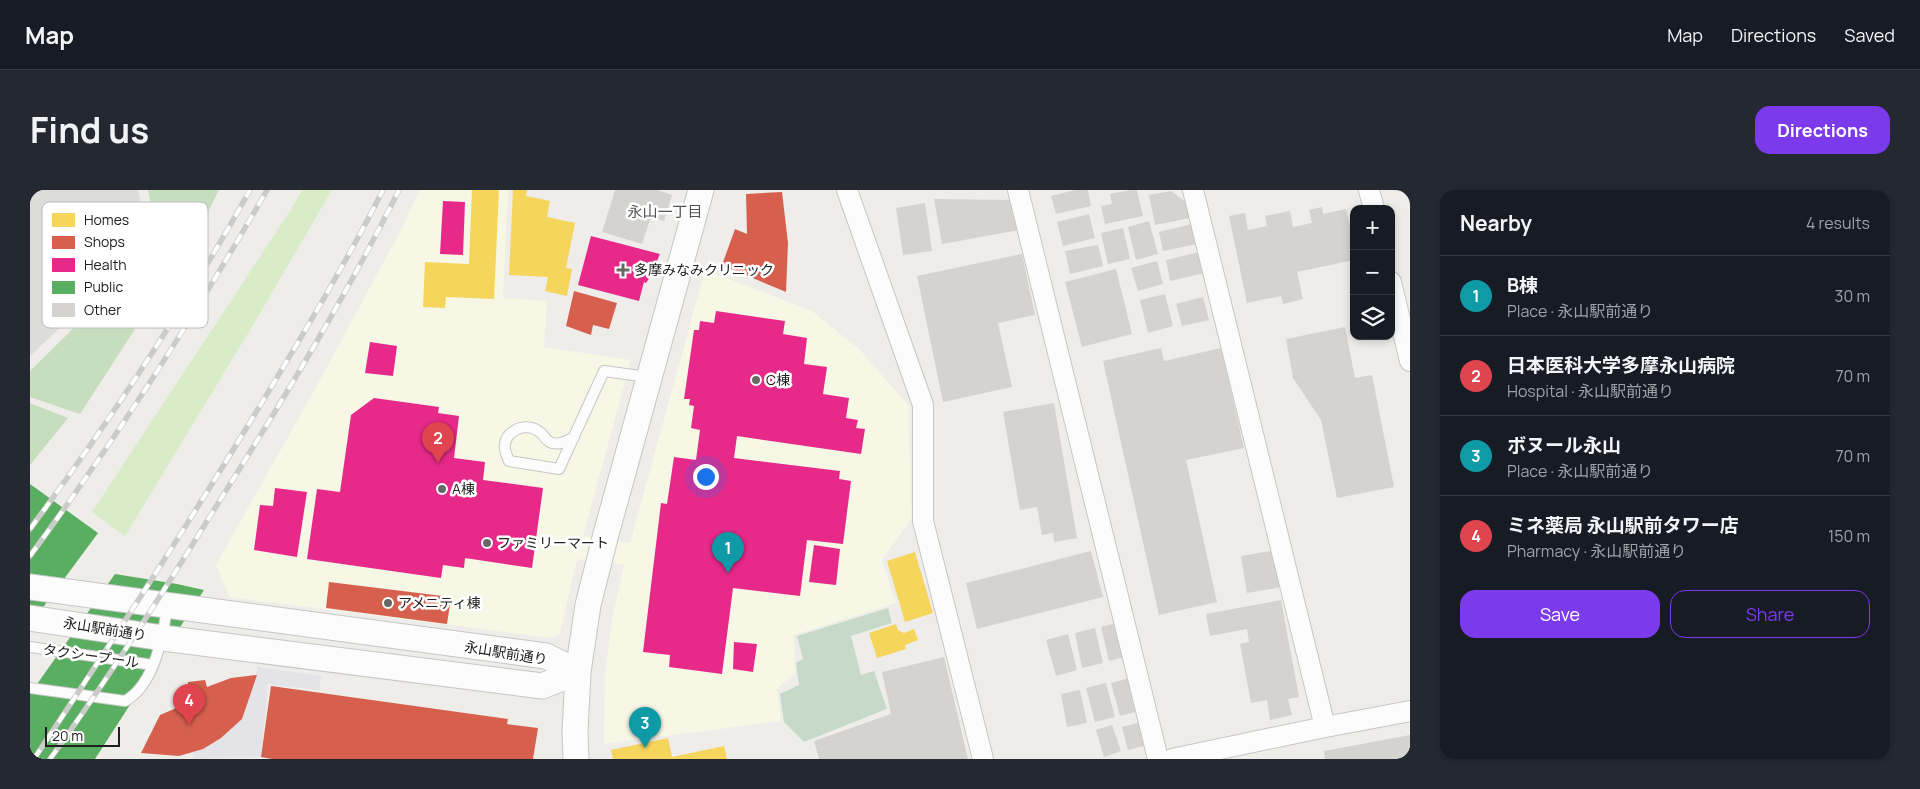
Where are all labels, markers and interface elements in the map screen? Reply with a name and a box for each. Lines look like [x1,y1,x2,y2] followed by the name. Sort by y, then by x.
[25,18,74,51] text: Map
[1667,23,1703,47] text: Map
[1731,23,1816,47] text: Directions
[1844,23,1895,47] text: Saved
[30,106,149,154] text: Find us
[1755,106,1890,154] button: Directions
[627,201,703,222] district label: 永山一丁目
[42,202,208,328] legend
[1350,205,1395,340] map controls
[1350,205,1395,250] button: +
[1460,209,1532,237] text: Nearby
[84,210,129,229] text: Homes
[1806,212,1870,234] text: 4 results
[84,232,125,251] text: Shops
[1350,250,1395,295] button: −
[84,255,127,274] text: Health
[634,260,774,279] place label: 多摩みなみクリニック
[616,263,630,277] marker: 多摩みなみクリニック
[1507,272,1538,298] text: B棟
[84,277,124,296] text: Public
[1472,285,1480,307] text: 1
[1835,285,1870,307] text: 30 m
[1350,295,1395,340] button: layers
[84,300,121,319] text: Other
[1507,300,1653,322] text: Place · 永山駅前通り
[1507,352,1735,378] text: 日本医科大学多摩永山病院
[1471,365,1481,387] text: 2
[1835,365,1870,387] text: 70 m
[766,370,790,389] place label: C棟
[750,374,762,386] marker: C棟
[1507,380,1674,402] text: Hospital · 永山駅前通り
[422,422,454,463] pin: 2
[1507,432,1621,458] text: ボヌール永山
[1471,445,1481,467] text: 3
[1835,445,1870,467] text: 70 m
[1507,460,1653,482] text: Place · 永山駅前通り
[693,464,719,490] your location
[452,479,475,498] place label: A棟
[436,483,448,495] marker: A棟
[1507,512,1739,538] text: ミネ薬局 永山駅前タワー店
[1471,525,1481,547] text: 4
[1828,525,1870,547] text: 150 m
[712,532,744,573] pin: 1
[497,533,609,552] place label: ファミリーマート
[481,537,493,549] marker: ファミリーマート
[1507,540,1686,562] text: Pharmacy · 永山駅前通り
[1460,590,1660,638] button: Save
[1670,590,1870,638] button: Share
[398,593,480,612] place label: アメニティ棟
[382,597,394,609] marker: アメニティ棟
[62,613,148,644] street label: 永山駅前通り
[463,637,549,668] street label: 永山駅前通り
[42,639,141,672] street label: タクシープール
[173,684,205,725] pin: 4
[629,707,661,748] pin: 3
[45,724,120,747] scale bar
[52,726,83,745] text: 20 m

